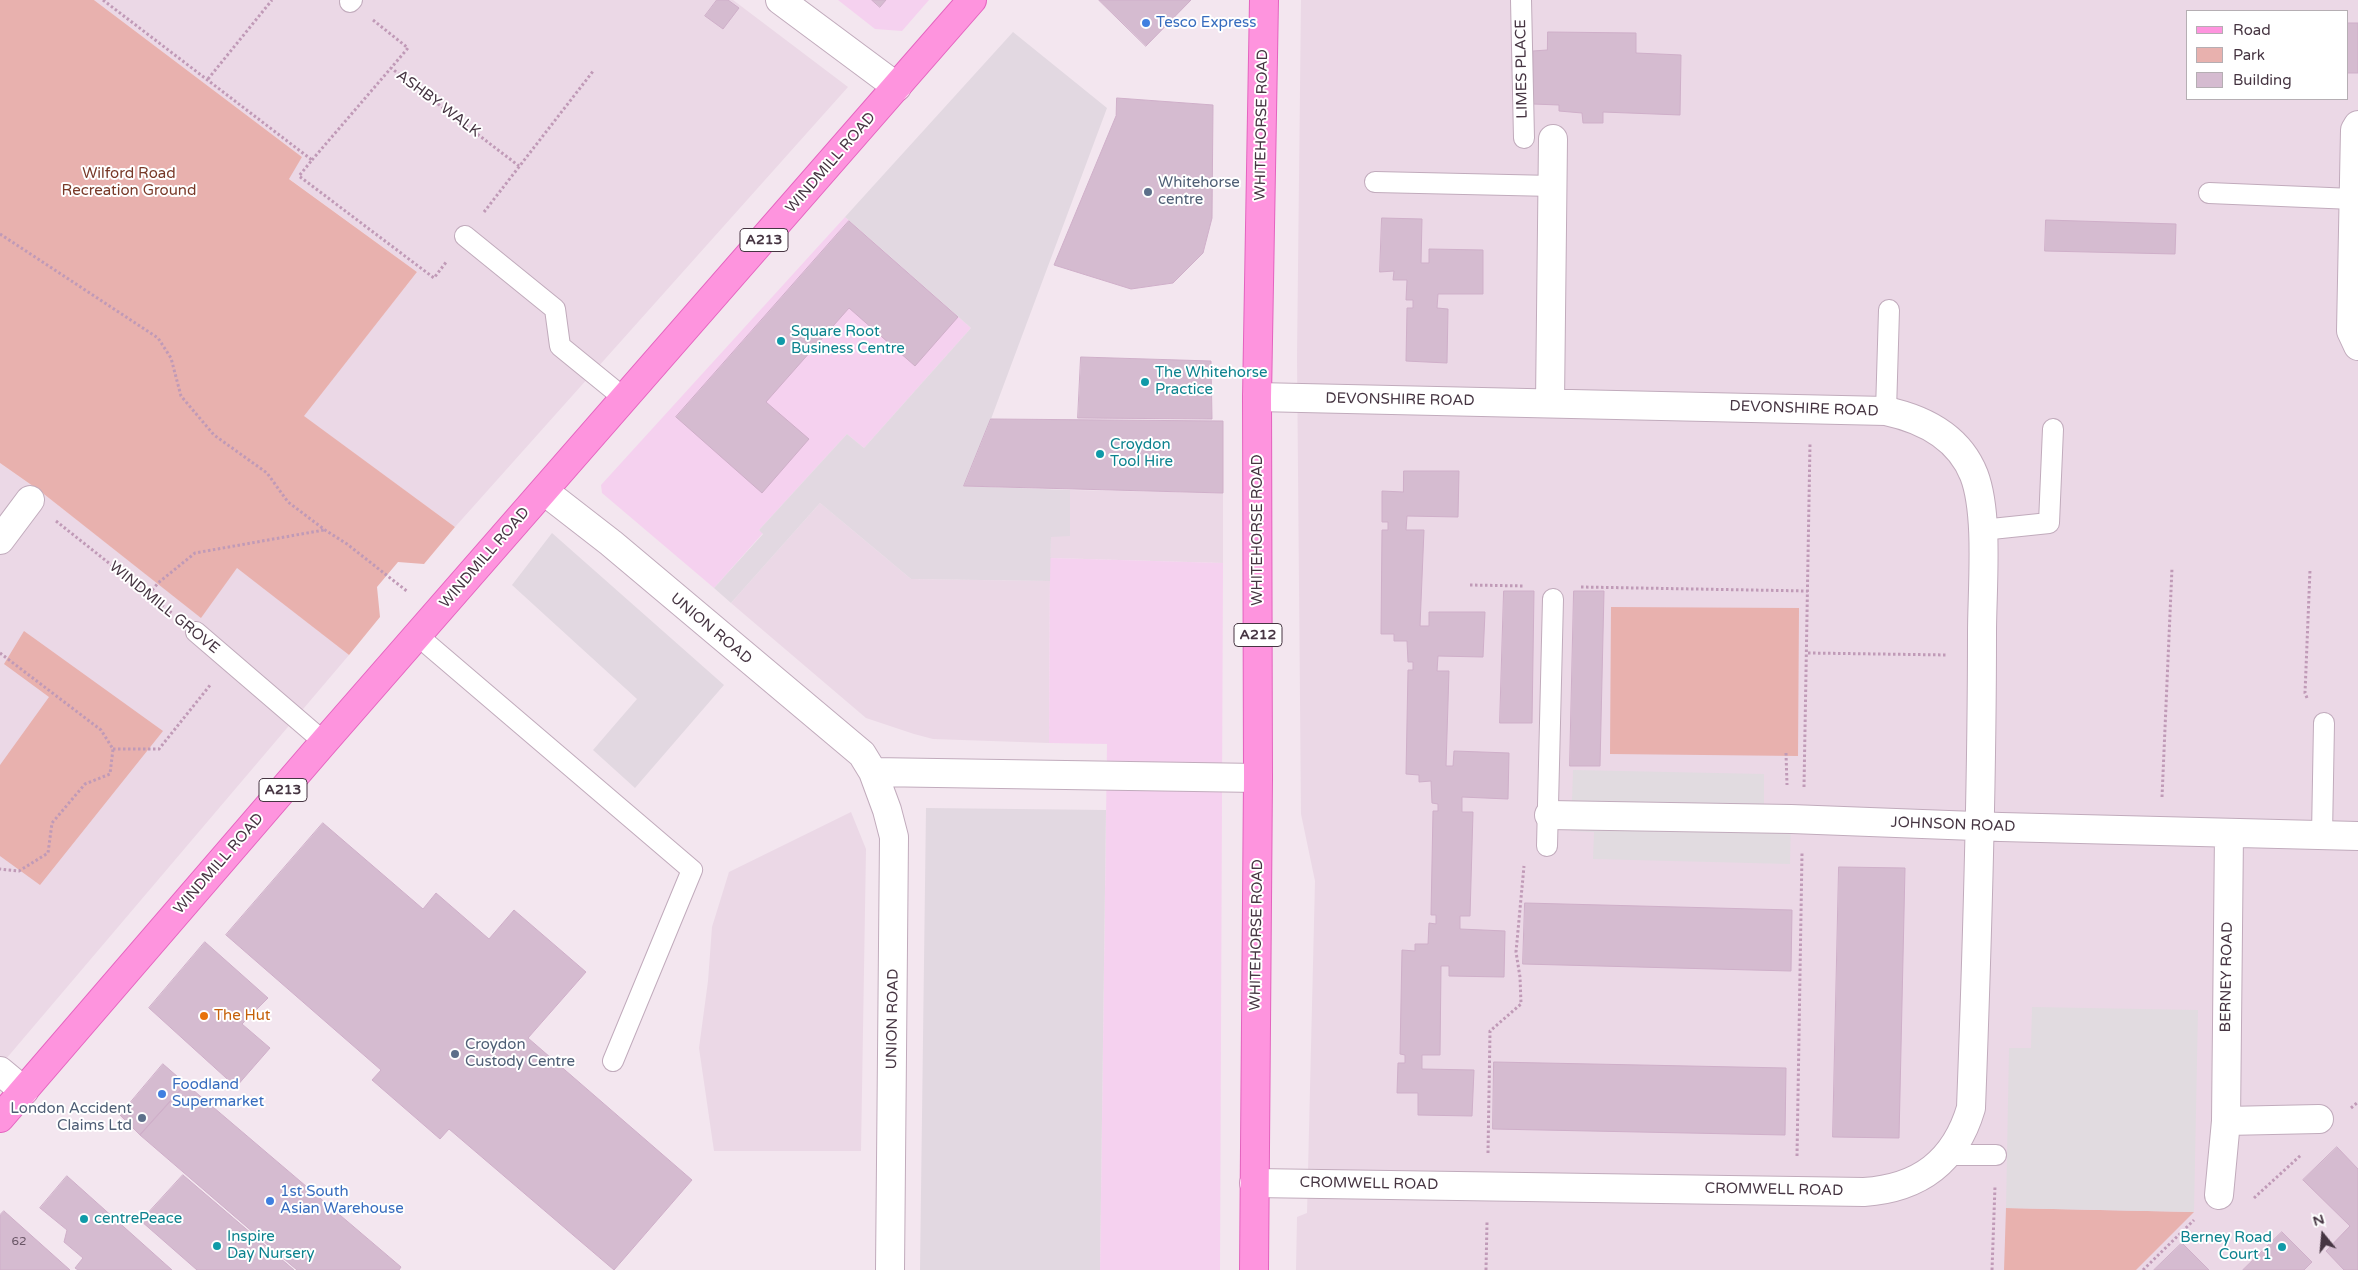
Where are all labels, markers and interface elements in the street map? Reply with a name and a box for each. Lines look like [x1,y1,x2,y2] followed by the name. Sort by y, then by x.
[2186,10,2348,100] legend
[1156,14,1256,32] place label: Tesco Express
[1140,17,1152,29] marker: Tesco Express
[1512,19,1532,119] street label: LIMES PLACE
[2233,21,2271,39] text: Road
[2233,46,2265,64] text: Park
[1252,49,1272,201] street label: WHITEHORSE ROAD
[393,67,483,141] street label: ASHBY WALK
[2233,71,2292,89] text: Building
[782,109,880,217] street label: WINDMILL ROAD
[62,165,196,200] park label: Wilford Road Recreation Ground
[1158,174,1240,209] place label: Whitehorse centre
[1142,186,1154,198] marker: Whitehorse centre
[740,228,788,252] road number: A213
[791,323,905,358] place label: Square Root Business Centre
[775,335,787,347] marker: Square Root Business Centre
[1155,364,1267,399] place label: The Whitehorse Practice
[1139,376,1151,388] marker: The Whitehorse Practice
[1325,390,1475,410] street label: DEVONSHIRE ROAD
[1729,397,1879,421] street label: DEVONSHIRE ROAD
[1110,436,1173,471] place label: Croydon Tool Hire
[1094,448,1106,460] marker: Croydon Tool Hire
[1249,454,1267,606] street label: WHITEHORSE ROAD
[436,504,534,612] street label: WINDMILL ROAD
[105,558,223,658] street label: WINDMILL GROVE
[667,590,755,668] street label: UNION ROAD
[1234,624,1282,646] road number: A212
[259,778,307,802] road number: A213
[170,810,268,918] street label: WINDMILL ROAD
[1890,814,2016,836] street label: JOHNSON ROAD
[1247,859,1267,1011] street label: WHITEHORSE ROAD
[2217,921,2237,1033] street label: BERNEY ROAD
[883,968,903,1070] street label: UNION ROAD
[214,1007,271,1025] place label: The Hut
[198,1010,210,1022] marker: The Hut
[465,1036,575,1071] place label: Croydon Custody Centre
[449,1048,461,1060] marker: Croydon Custody Centre
[172,1076,264,1111] place label: Foodland Supermarket
[156,1088,168,1100] marker: Foodland Supermarket
[10,1100,132,1135] place label: London Accident Claims Ltd
[136,1112,148,1124] marker: London Accident Claims Ltd
[1299,1174,1439,1194] street label: CROMWELL ROAD
[1704,1180,1844,1200] street label: CROMWELL ROAD
[280,1183,404,1218] place label: 1st South Asian Warehouse
[264,1195,276,1207] marker: 1st South Asian Warehouse
[94,1210,182,1228] place label: centrePeace
[2298,1210,2348,1260] north arrow
[2311,1210,2326,1230] text: N
[78,1213,90,1225] marker: centrePeace
[227,1228,315,1263] place label: Inspire Day Nursery
[2180,1229,2272,1264] place label: Berney Road Court 1
[11,1235,27,1249] house number: 62
[211,1240,223,1252] marker: Inspire Day Nursery
[2276,1241,2288,1253] marker: Berney Road Court 1

